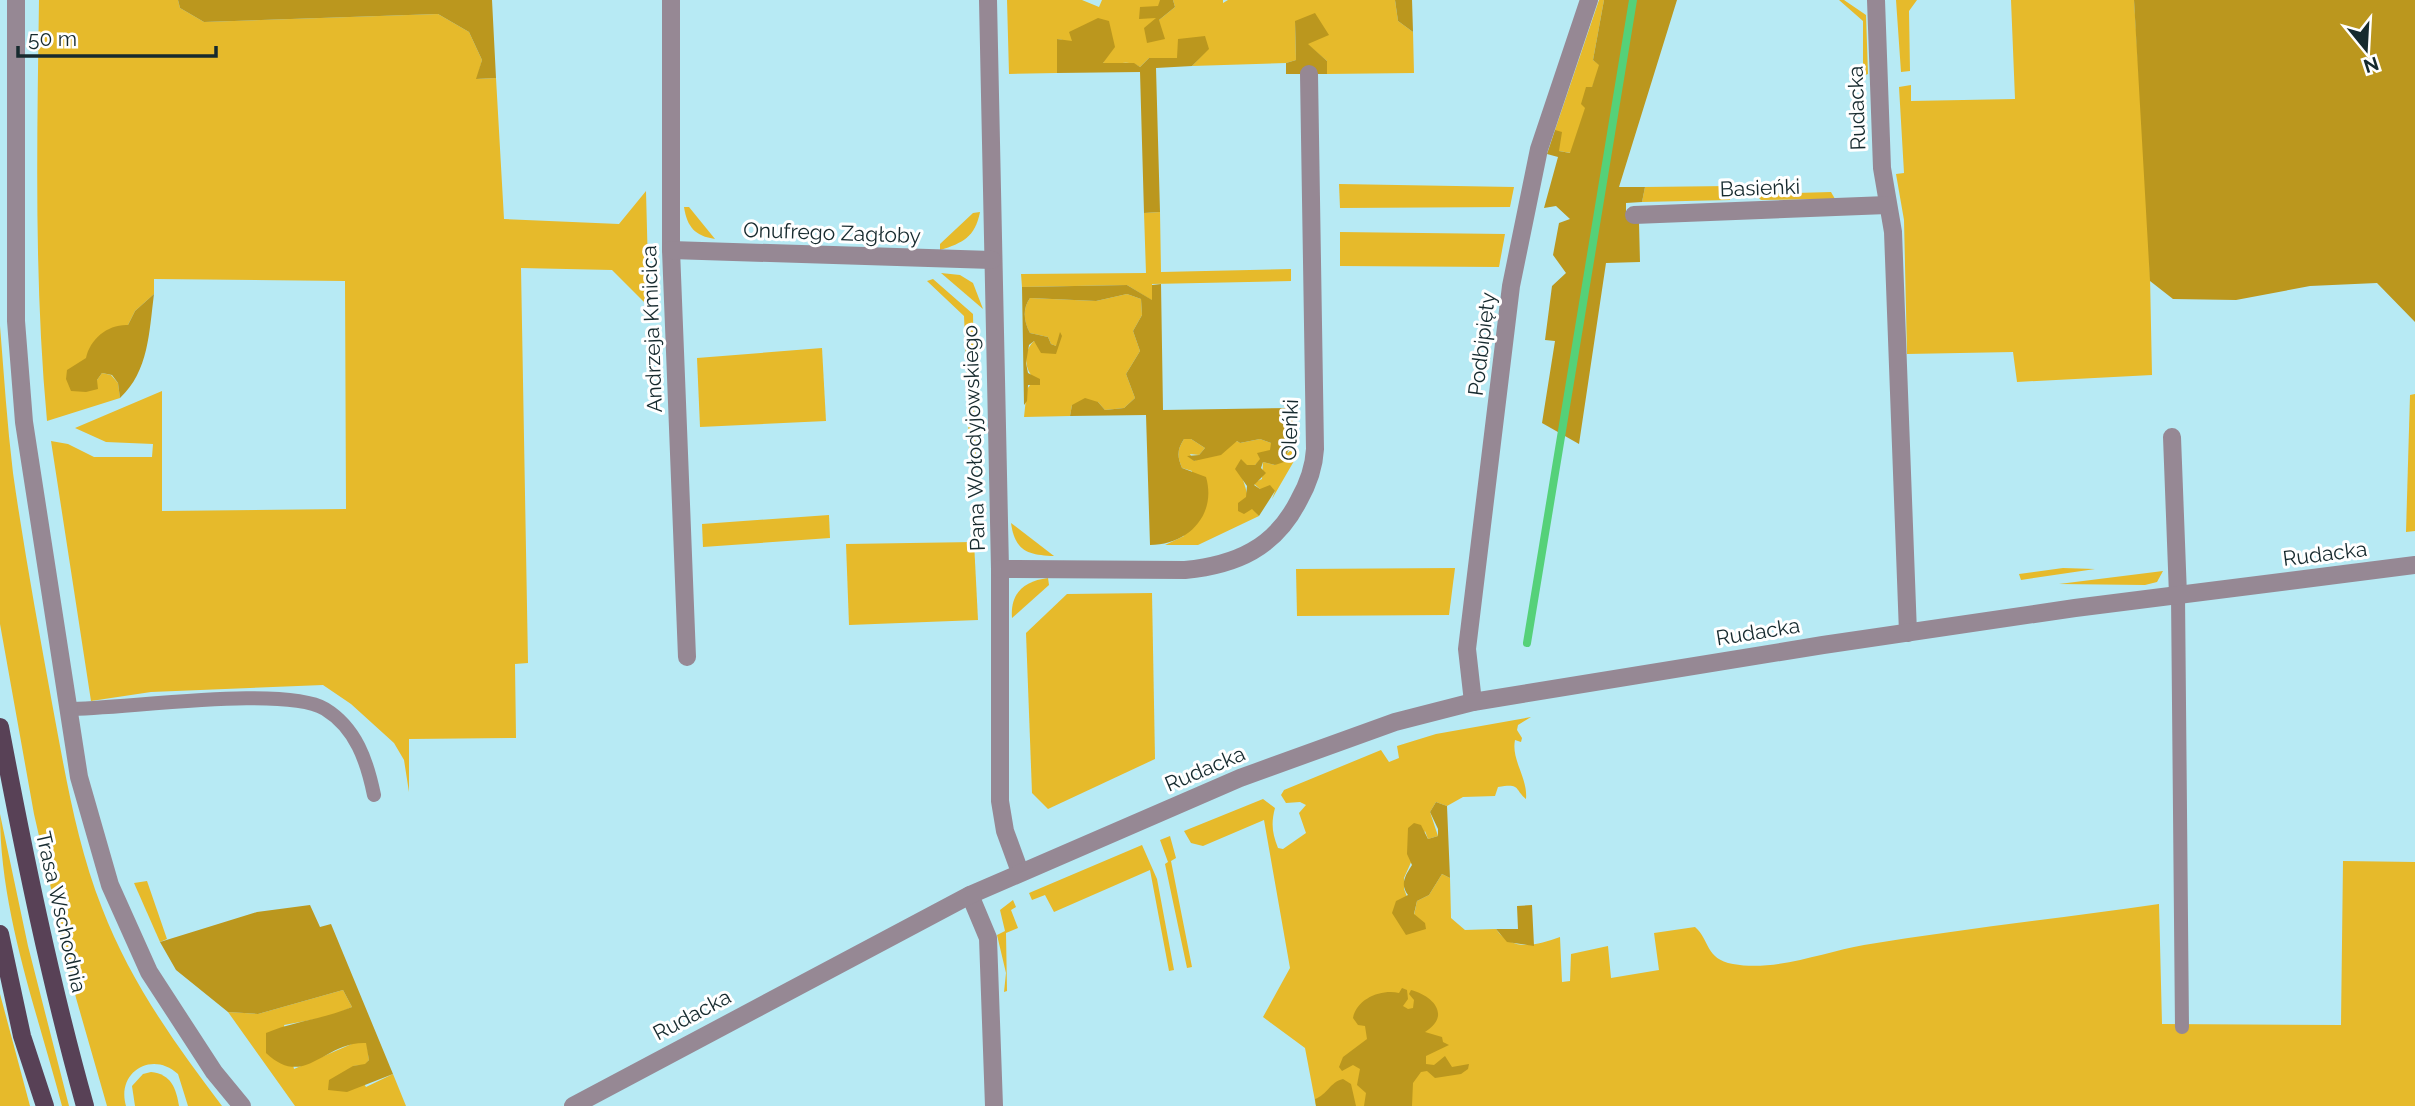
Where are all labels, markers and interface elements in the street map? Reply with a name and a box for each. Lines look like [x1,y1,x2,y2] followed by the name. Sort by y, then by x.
[18,14,215,58] scale bar
[2331,14,2401,84] north arrow
[28,26,77,51] text: 50 m
[2361,52,2382,78] text: N
[1843,65,1870,151] street label: Rudacka
[1719,174,1801,201] street label: Basieńki
[743,217,921,248] street label: Onufrego Zagłoby
[636,245,667,413] street label: Andrzeja Kmicica
[1463,291,1500,397] street label: Podbipięty
[957,325,990,551] street label: Pana Wołodyjowskiego
[1276,399,1303,461] street label: Oleńki
[2281,536,2368,571] street label: Rudacka
[1714,613,1802,650] street label: Rudacka
[1161,741,1249,797] street label: Rudacka
[31,829,92,995] street label: Trasa Wschodnia
[649,984,735,1045] street label: Rudacka

